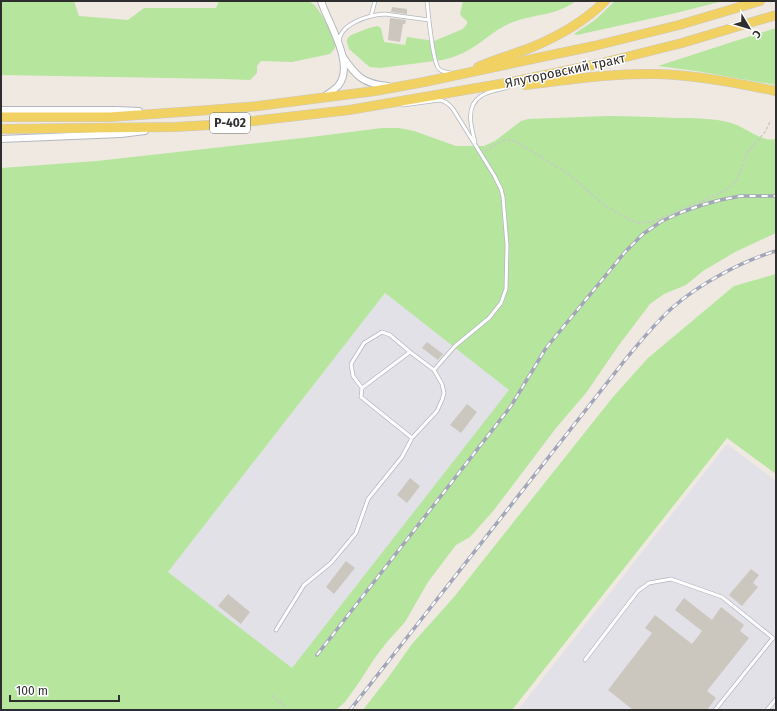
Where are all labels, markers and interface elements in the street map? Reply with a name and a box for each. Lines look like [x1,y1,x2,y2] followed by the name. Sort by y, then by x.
[729,8,769,48] north arrow
[749,27,764,41] text: С
[504,50,627,91] street label: Ялуторовский тракт
[210,113,250,133] road number: Р-402
[10,677,119,703] scale bar
[16,684,48,698] text: 100 m

